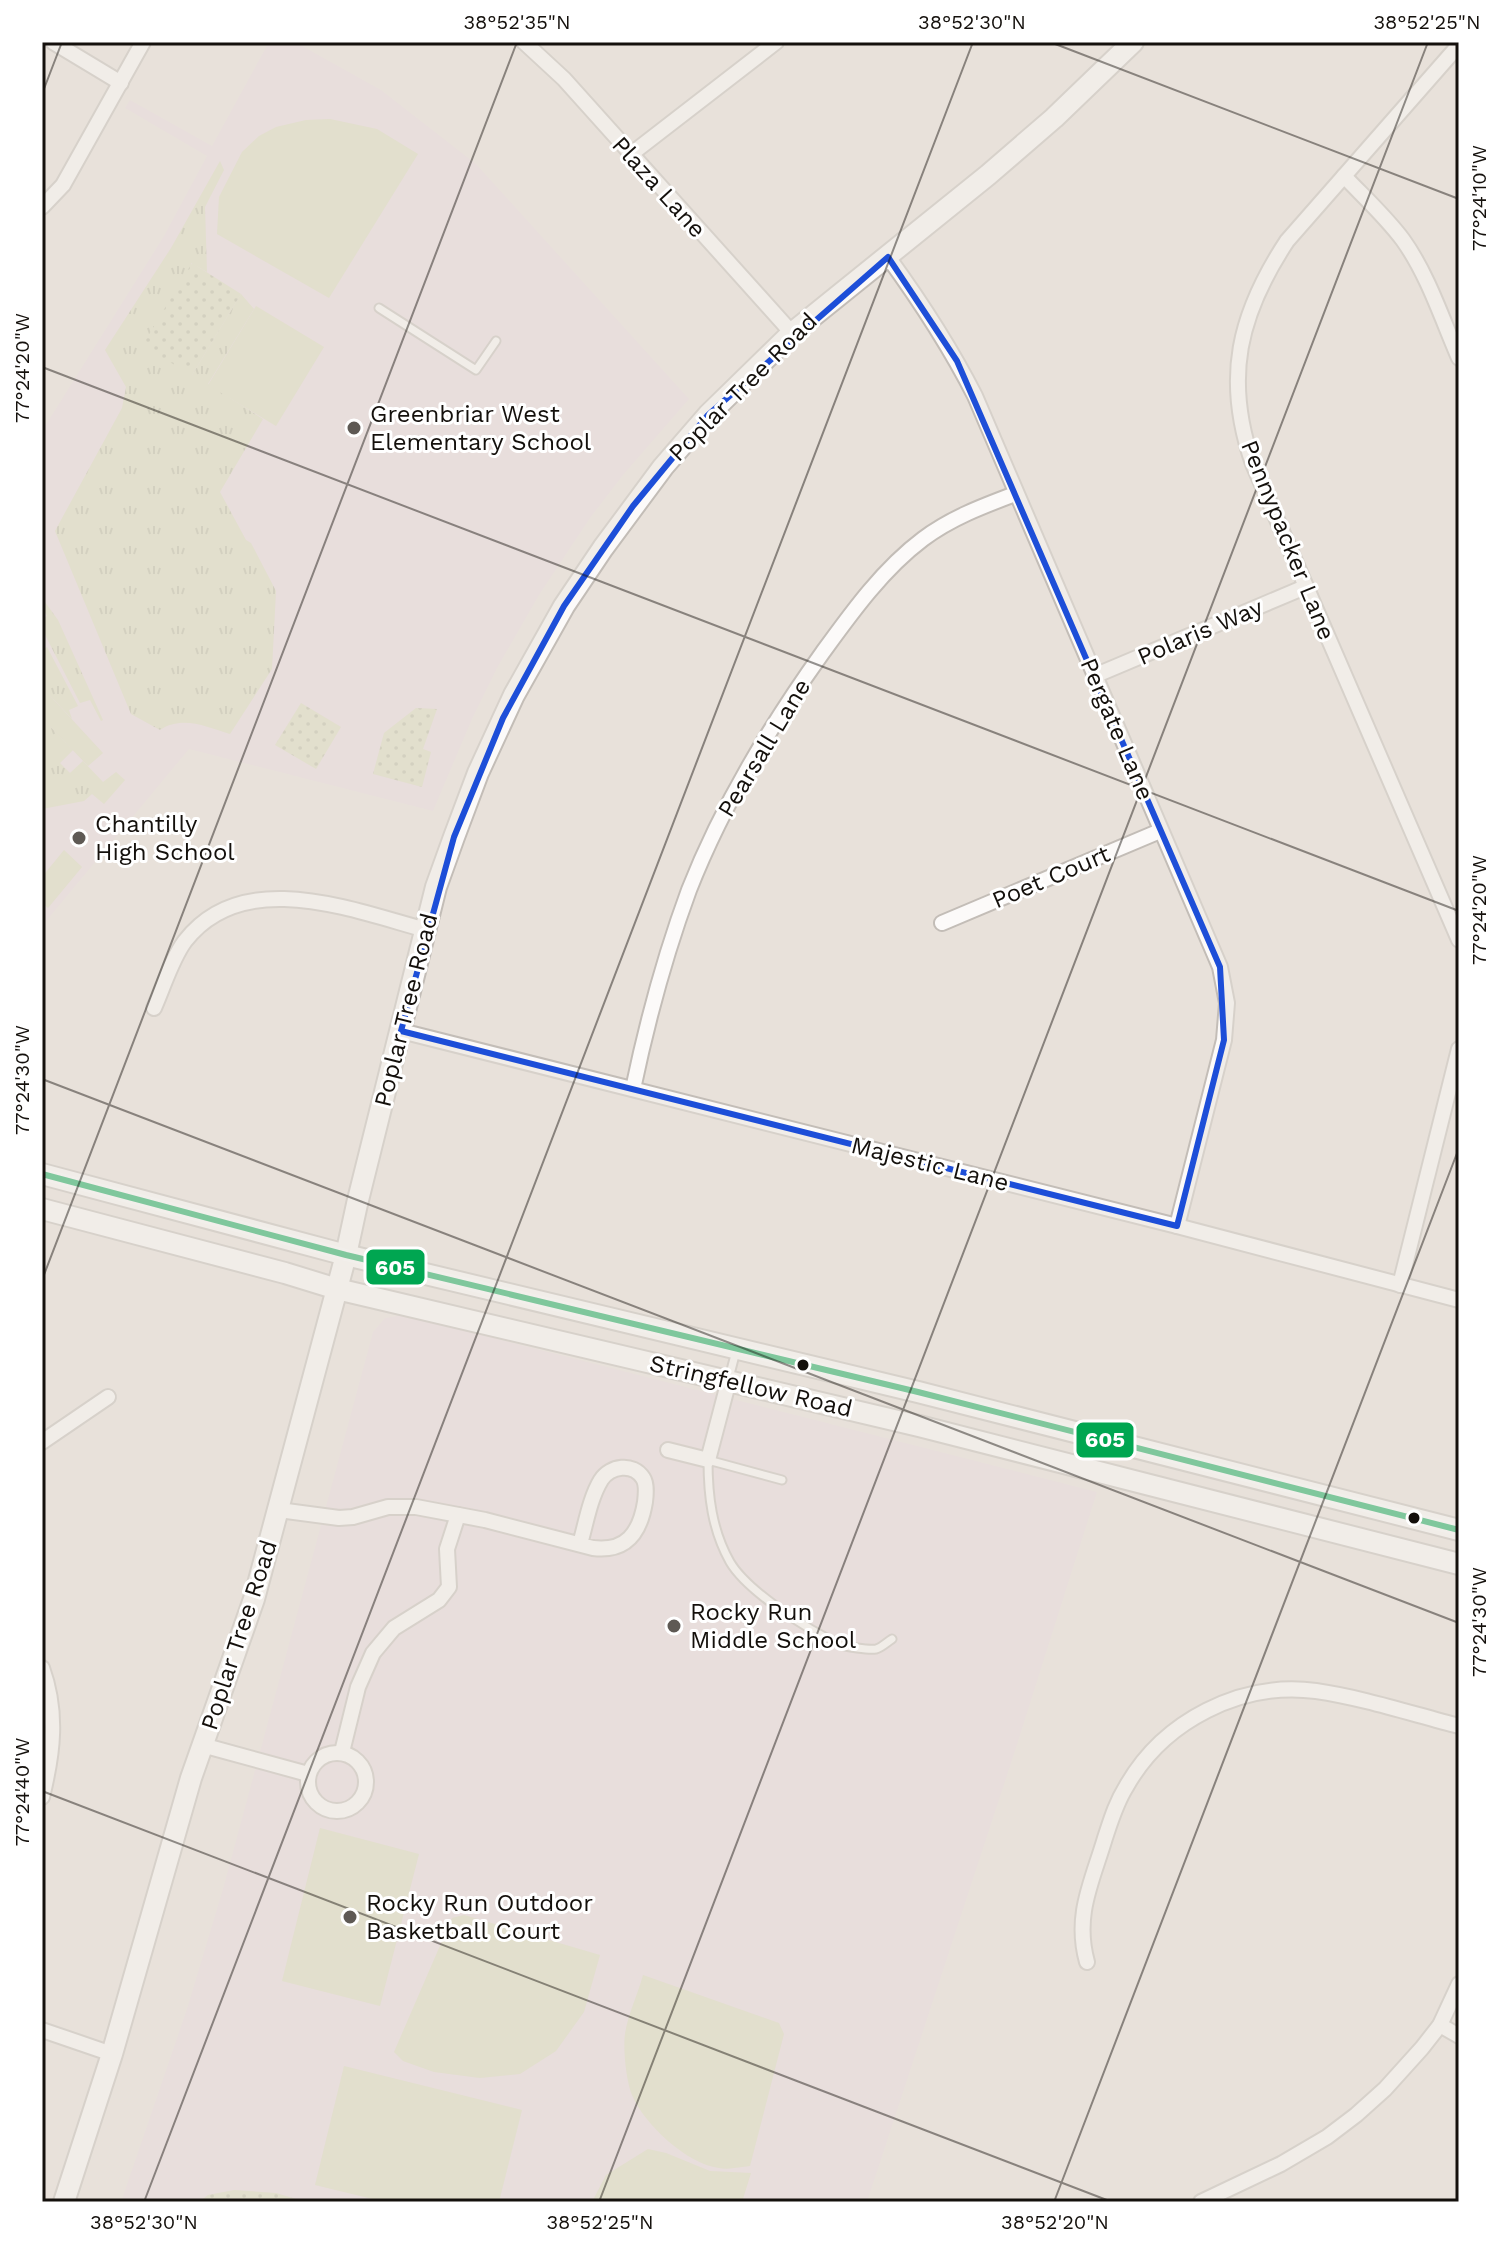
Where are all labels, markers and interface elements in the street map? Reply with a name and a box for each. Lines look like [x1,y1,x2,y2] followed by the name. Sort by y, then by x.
[463,10,571,34] text: 38°52'35"N
[918,10,1026,34] text: 38°52'30"N
[1373,10,1481,34] text: 38°52'25"N
[606,131,712,243] street label: Plaza Lane
[1467,145,1491,251] text: 77°24'10"W
[663,307,823,467] street label: Poplar Tree Road
[10,313,34,423] text: 77°24'20"W
[370,400,592,456] place label: Greenbriar West Elementary School
[345,419,363,437] marker: Greenbriar West Elementary School
[1235,436,1341,644] street label: Pennypacker Lane
[1133,593,1268,671] street label: Polaris Way
[1074,654,1160,804] street label: Pergate Lane
[712,674,816,822] street label: Pearsall Lane
[95,810,235,866] place label: Chantilly High School
[70,829,88,847] marker: Chantilly High School
[988,840,1114,914] street label: Poet Court
[1467,855,1491,965] text: 77°24'20"W
[368,910,444,1110] street label: Poplar Tree Road
[10,1025,34,1135] text: 77°24'30"W
[848,1131,1012,1197] street label: Majestic Lane
[365,1248,426,1286] line badge: 605
[375,1255,415,1280] text: 605
[647,1349,855,1423] street label: Stringfellow Road
[795,1357,811,1373] unlabelled marker
[1075,1421,1135,1459] line badge: 605
[1085,1427,1125,1452] text: 605
[1406,1510,1422,1526] unlabelled marker
[195,1536,283,1734] street label: Poplar Tree Road
[1467,1567,1491,1677] text: 77°24'30"W
[690,1598,857,1654] place label: Rocky Run Middle School
[665,1617,683,1635] marker: Rocky Run Middle School
[10,1738,34,1846] text: 77°24'40"W
[366,1889,593,1945] place label: Rocky Run Outdoor Basketball Court
[341,1908,359,1926] marker: Rocky Run Outdoor Basketball Court
[90,2210,198,2234] text: 38°52'30"N
[546,2210,654,2234] text: 38°52'25"N
[1001,2210,1109,2234] text: 38°52'20"N

